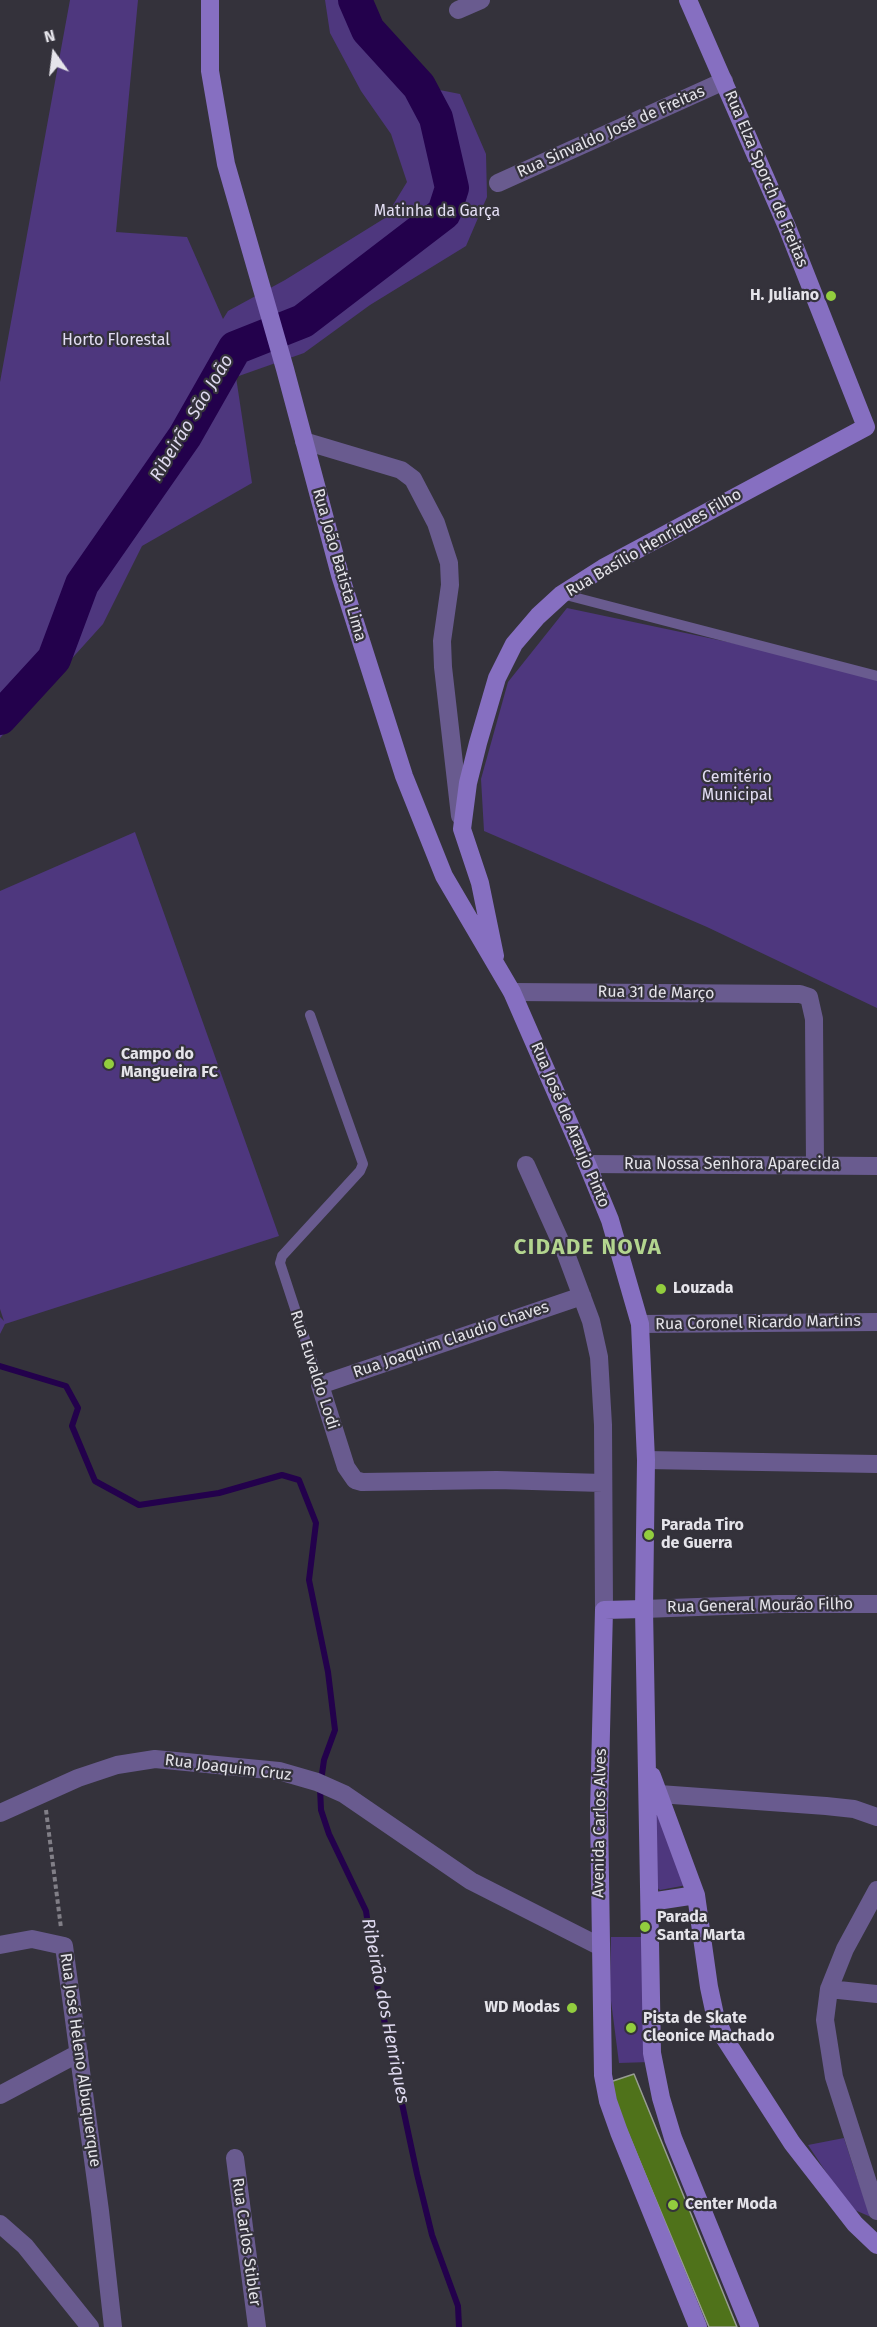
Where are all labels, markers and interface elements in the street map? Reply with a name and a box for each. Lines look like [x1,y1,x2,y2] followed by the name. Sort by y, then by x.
[24,24,84,84] north arrow
[42,26,57,47] text: N
[514,82,708,182] street label: Rua Sinvaldo José de Freitas
[720,88,812,270] street label: Rua Elza Sporch de Freitas
[374,202,500,222] park label: Matinha da Garça
[750,286,819,306] place label: H. Juliano
[824,289,838,303] marker: H. Juliano
[62,331,170,351] park label: Horto Florestal
[146,351,238,485] water label: Ribeirão São João
[563,485,745,601] street label: Rua Basílio Henriques Filho
[308,486,370,644] street label: Rua João Batista Lima
[702,768,772,806] park label: Cemitério Municipal
[597,982,715,1004] street label: Rua 31 de Março
[526,1039,614,1211] street label: Rua José de Araujo Pinto
[121,1045,218,1083] place label: Campo do Mangueira FC
[102,1057,116,1071] marker: Campo do Mangueira FC
[624,1155,840,1175] street label: Rua Nossa Senhora Aparecida
[514,1235,662,1261] district label: CIDADE NOVA
[673,1279,734,1299] place label: Louzada
[654,1282,668,1296] marker: Louzada
[351,1297,551,1383] street label: Rua Joaquim Claudio Chaves
[286,1308,342,1432] street label: Rua Euvaldo Lodi
[655,1312,861,1334] street label: Rua Coronel Ricardo Martins
[661,1516,744,1554] place label: Parada Tiro de Guerra
[642,1528,656,1542] marker: Parada Tiro de Guerra
[667,1595,853,1617] street label: Rua General Mourão Filho
[589,1748,611,1898] street label: Avenida Carlos Alves
[164,1751,292,1785] street label: Rua Joaquim Cruz
[657,1908,745,1946] place label: Parada Santa Marta
[356,1917,414,2105] water label: Ribeirão dos Henriques
[638,1920,652,1934] marker: Parada Santa Marta
[55,1952,105,2168] street label: Rua José Heleno Albuquerque
[484,1998,560,2018] place label: WD Modas
[565,2001,579,2015] marker: WD Modas
[643,2009,775,2047] place label: Pista de Skate Cleonice Machado
[624,2021,638,2035] marker: Pista de Skate Cleonice Machado
[227,2177,265,2307] street label: Rua Carlos Stibler
[685,2195,777,2215] place label: Center Moda
[666,2198,680,2212] marker: Center Moda

